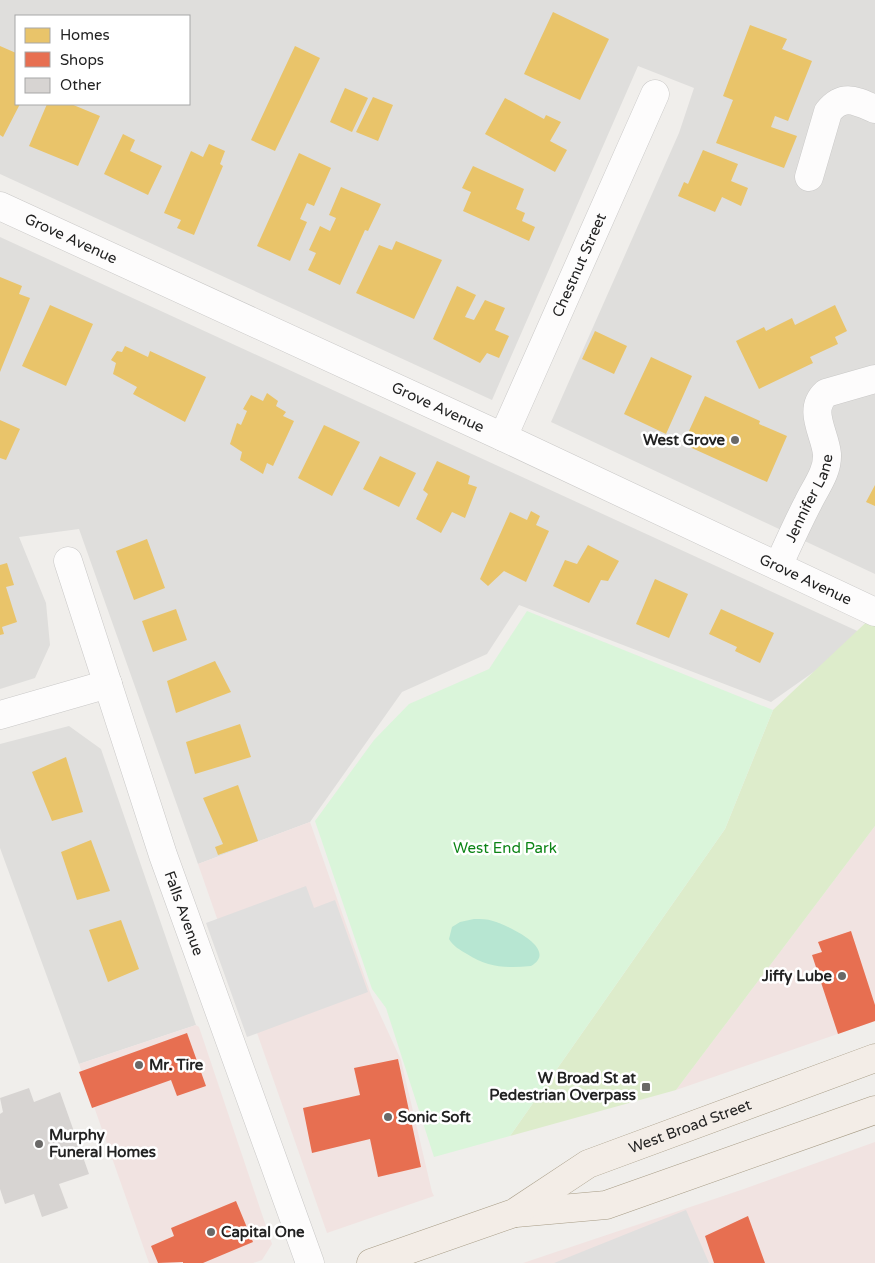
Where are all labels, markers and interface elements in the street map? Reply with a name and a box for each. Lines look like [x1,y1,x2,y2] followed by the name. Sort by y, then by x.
[15,15,190,105] legend
[60,26,110,44] text: Homes
[60,51,104,69] text: Shops
[60,76,102,94] text: Other
[22,210,120,268] street label: Grove Avenue
[548,210,610,320] street label: Chestnut Street
[389,378,487,436] street label: Grove Avenue
[643,431,726,449] place label: West Grove
[729,434,741,446] marker: West Grove
[781,454,836,545] street label: Jennifer Lane
[757,550,855,609] street label: Grove Avenue
[453,839,557,857] park label: West End Park
[161,869,208,958] street label: Falls Avenue
[761,967,832,986] place label: Jiffy Lube
[836,970,848,982] marker: Jiffy Lube
[149,1056,204,1074] place label: Mr. Tire
[133,1059,145,1071] marker: Mr. Tire
[489,1069,636,1105] place label: W Broad St at Pedestrian Overpass
[640,1081,652,1093] marker: W Broad St at Pedestrian Overpass
[626,1095,754,1157] street label: West Broad Street
[398,1108,471,1126] place label: Sonic Soft
[382,1111,394,1123] marker: Sonic Soft
[49,1126,156,1161] place label: Murphy Funeral Homes
[33,1138,45,1150] marker: Murphy Funeral Homes
[221,1223,305,1242] place label: Capital One
[205,1226,217,1238] marker: Capital One

